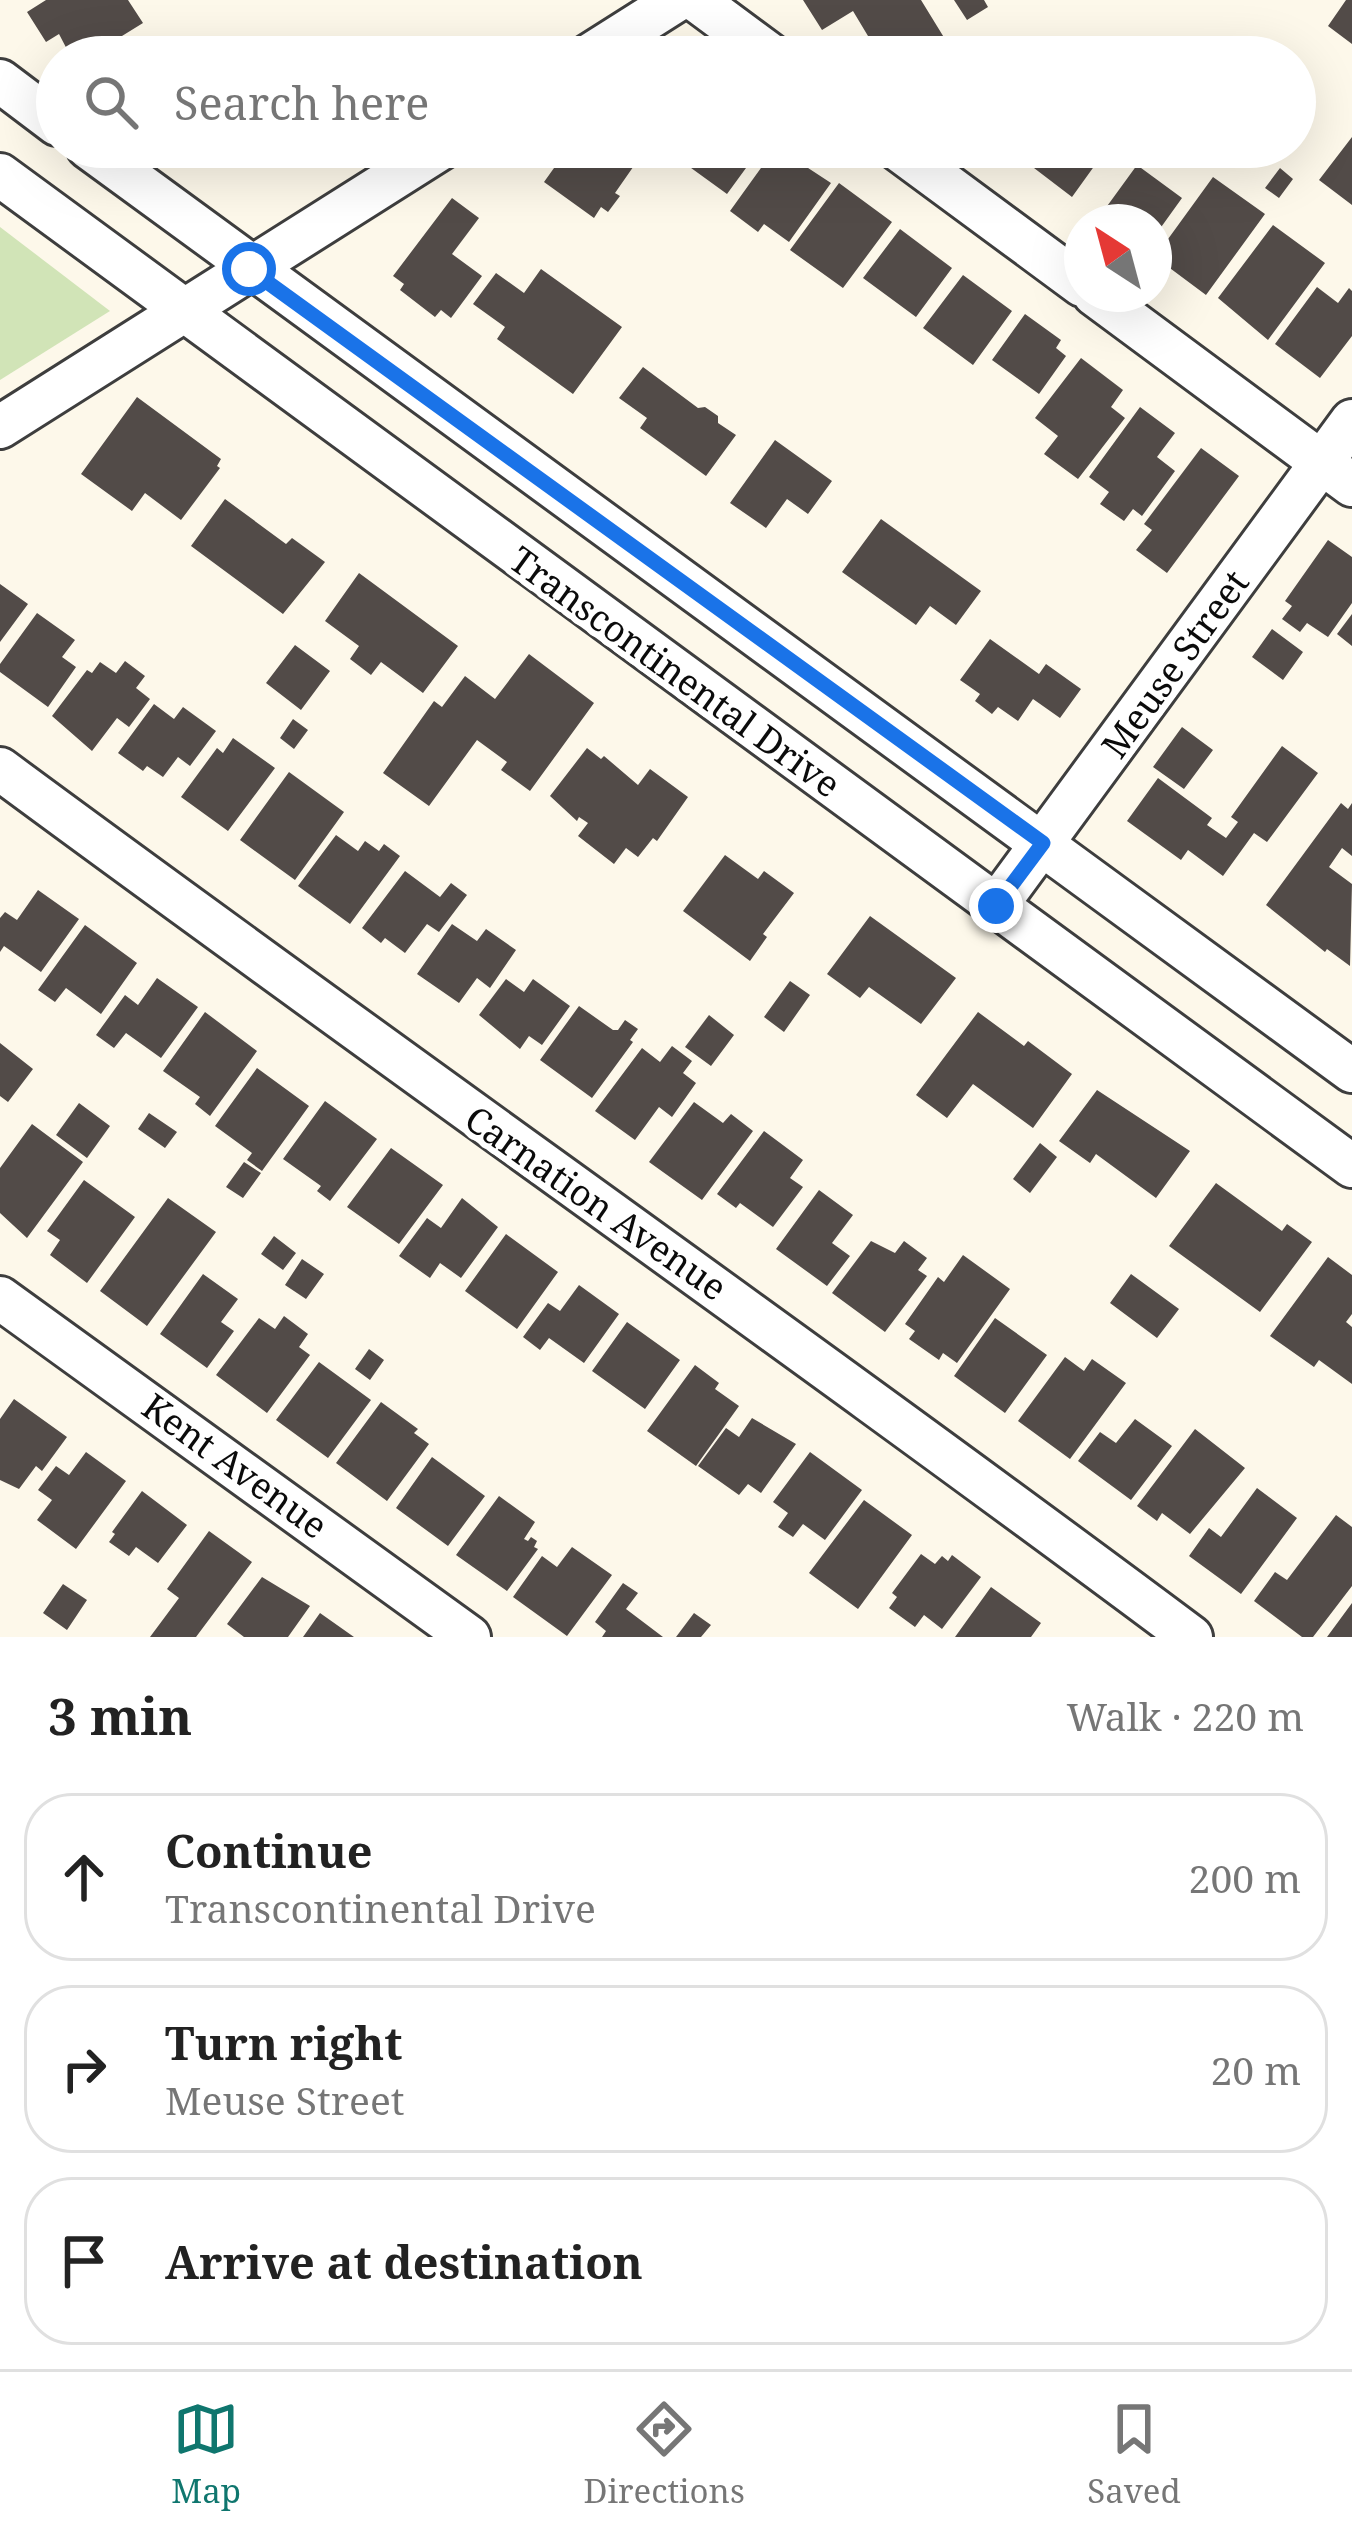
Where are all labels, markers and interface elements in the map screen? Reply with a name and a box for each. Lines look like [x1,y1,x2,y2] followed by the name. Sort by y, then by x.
[36,36,1316,168] search box
[78,69,144,135] icon: search
[174,72,429,133] text: Search here
[1064,204,1172,312] north arrow
[222,242,276,296] route start
[500,535,851,808] street label: Transcontinental Drive
[1090,560,1259,768] street label: Meuse Street
[969,879,1023,933] route end
[456,1094,737,1311] street label: Carnation Avenue
[133,1382,338,1549] street label: Kent Avenue
[48,1680,192,1750] text: 3 min
[1067,1689,1304,1742] text: Walk · 220 m
[165,1820,373,1881] text: Continue
[51,1844,117,1910] icon: ahead
[1189,1851,1301,1904] text: 200 m
[165,1881,596,1934] text: Transcontinental Drive
[165,2012,402,2073] text: Turn right
[51,2036,117,2102] icon: right
[1210,2043,1301,2096] text: 20 m
[165,2073,405,2126] text: Meuse Street
[51,2228,117,2294] icon: arrive
[165,2231,643,2292] text: Arrive at destination
[171,2396,241,2513] tab: Map
[583,2396,745,2513] tab: Directions
[1087,2396,1181,2513] tab: Saved

